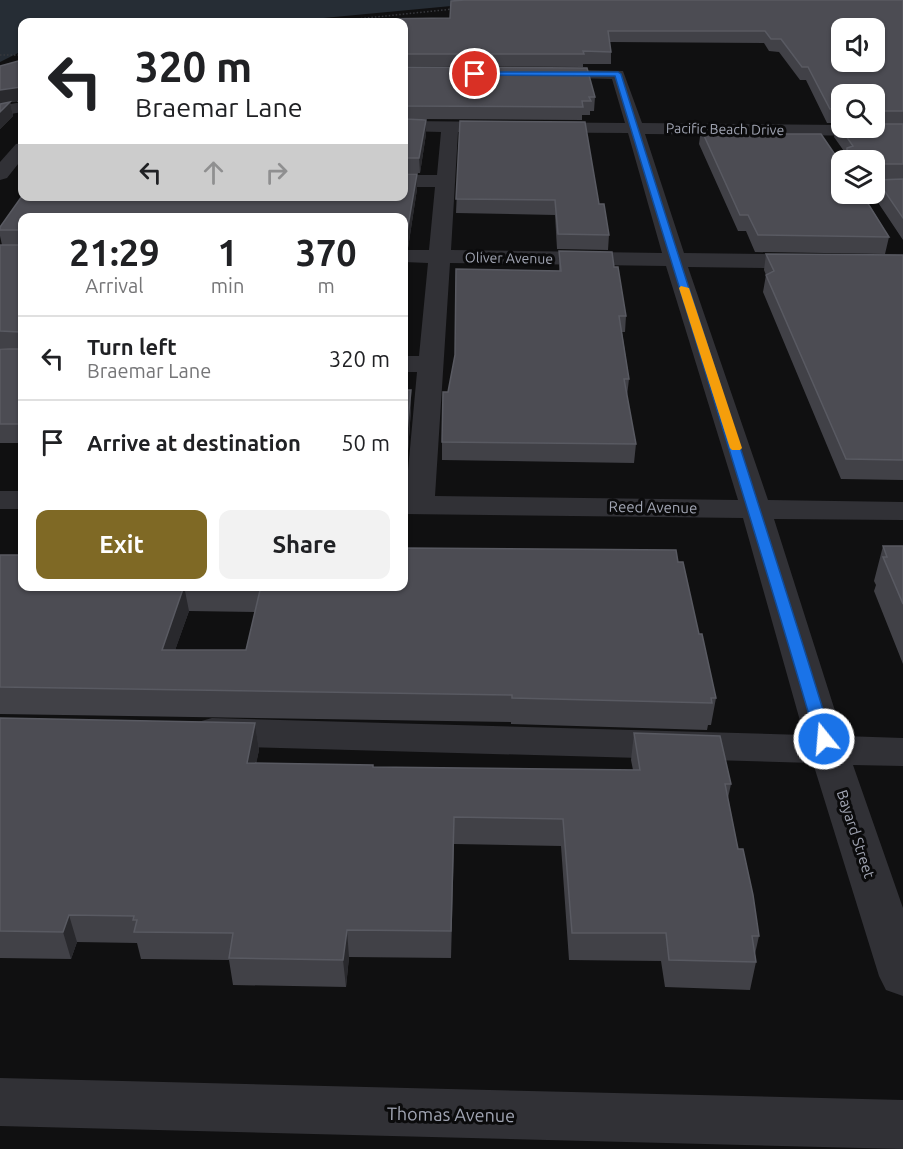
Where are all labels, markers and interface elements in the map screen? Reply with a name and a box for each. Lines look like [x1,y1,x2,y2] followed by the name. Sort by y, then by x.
[831,18,885,204] map controls
[831,18,885,72] button: sound
[36,42,114,120] icon: left
[135,43,252,90] text: 320 m
[449,48,500,99] pin
[458,57,491,90] icon: arrive
[831,84,885,138] button: search
[135,92,303,122] text: Braemar Lane
[666,120,784,138] street label: Pacific Beach Drive
[831,150,885,204] button: layers
[134,156,167,189] icon: left
[197,156,230,189] icon: ahead
[260,156,293,189] icon: right
[69,232,159,273] text: 21:29
[217,232,238,273] text: 1
[296,232,357,273] text: 370
[465,249,553,267] street label: Oliver Avenue
[85,274,144,297] text: Arrival
[211,274,244,297] text: min
[318,274,335,297] text: m
[87,334,177,359] text: Turn left
[36,342,69,375] icon: left
[329,346,390,371] text: 320 m
[87,359,211,382] text: Braemar Lane
[36,426,69,459] icon: arrive
[87,430,301,455] text: Arrive at destination
[341,430,390,455] text: 50 m
[609,498,697,516] street label: Reed Avenue
[36,510,207,579] button: Exit
[219,510,390,579] button: Share
[792,707,856,771] position arrow
[834,788,878,880] street label: Bayard Street
[387,1103,515,1125] street label: Thomas Avenue

